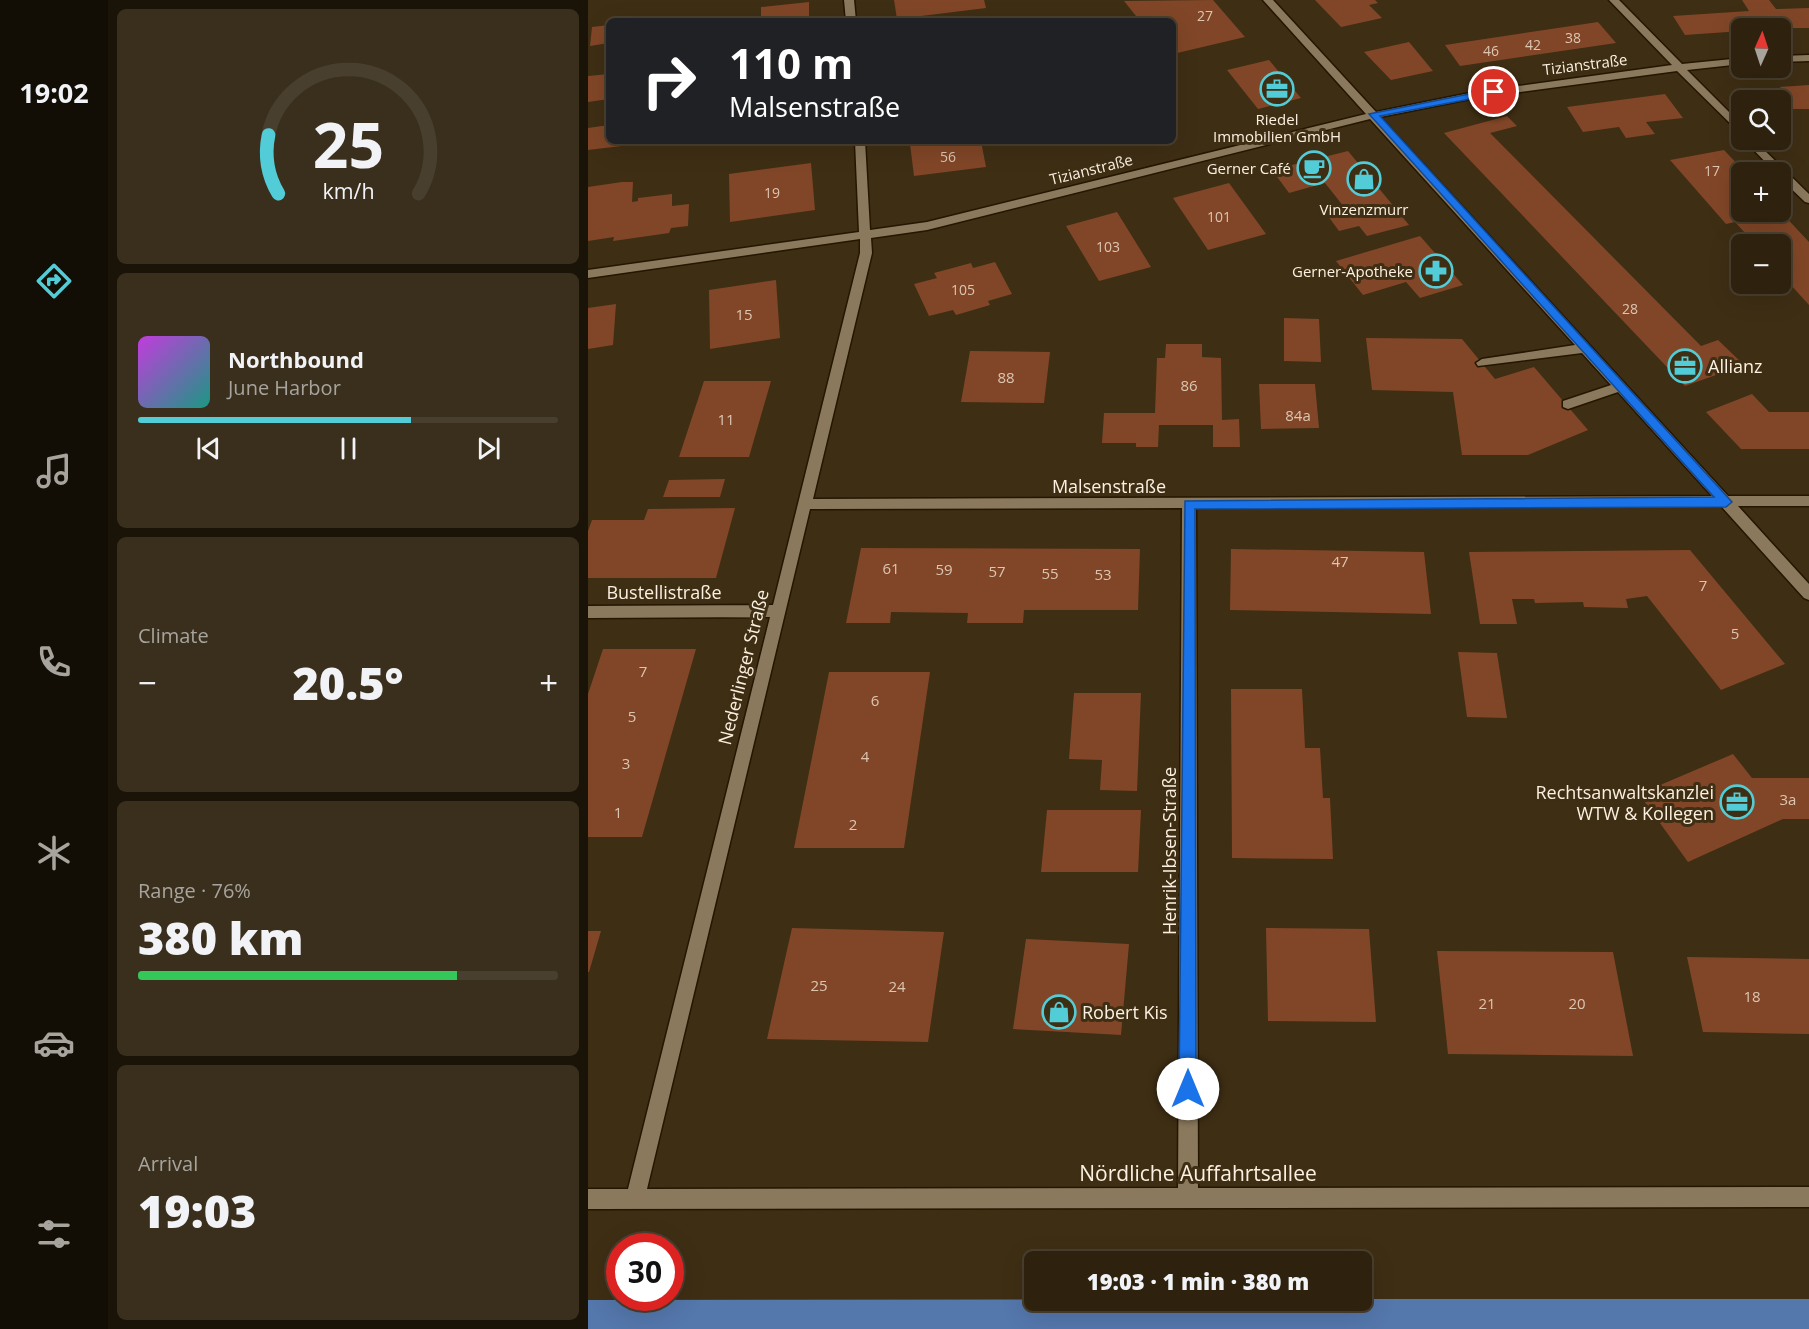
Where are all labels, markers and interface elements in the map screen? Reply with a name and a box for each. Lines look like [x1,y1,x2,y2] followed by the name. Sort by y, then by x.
[1197,6,1213,25] house number: 27
[1731,18,1791,78] north arrow
[1731,18,1791,294] map controls
[1565,28,1581,47] house number: 38
[729,34,853,91] text: 110 m
[1525,35,1541,54] house number: 42
[1483,41,1499,60] house number: 46
[630,42,708,120] icon: right
[1542,49,1628,79] street label: Tizianstraße
[1468,66,1519,117] pin
[1259,71,1295,107] office icon: Riedel Immobilien GmbH
[19,74,89,111] text: 19:02
[1477,75,1510,108] icon: arrive
[729,88,900,125] text: Malsenstraße
[1731,90,1791,150] button: search
[312,101,384,186] text: 25
[1213,109,1341,146] place label: Riedel Immobilien GmbH
[940,147,956,166] house number: 56
[1047,149,1135,189] street label: Tizianstraße
[1296,150,1332,186] cafe icon: Gerner Café
[1207,158,1291,178] place label: Gerner Café
[1346,161,1382,197] shop icon: Vinzenzmurr
[1704,161,1720,180] house number: 17
[1731,162,1791,222] button: +
[322,176,374,205] text: km/h
[764,183,780,202] house number: 19
[1320,199,1408,219] place label: Vinzenzmurr
[1207,207,1231,226] house number: 101
[1731,234,1791,294] button: −
[1096,237,1120,256] house number: 103
[1418,253,1454,289] pharmacy icon: Gerner-Apotheke
[33,260,75,302] icon: directions
[1292,261,1413,281] place label: Gerner-Apotheke
[951,280,975,299] house number: 105
[1622,299,1638,318] house number: 28
[735,304,753,324] house number: 15
[228,344,364,374] text: Northbound
[1667,348,1703,384] office icon: Allianz
[1708,354,1763,378] place label: Allianz
[997,367,1015,387] house number: 88
[228,374,341,401] text: June Harbor
[1180,375,1198,395] house number: 86
[1285,405,1311,425] house number: 84a
[717,409,735,429] house number: 11
[192,432,225,465] icon: previous
[332,432,365,465] icon: pause
[472,432,505,465] icon: next
[33,450,75,492] icon: music
[1052,474,1166,498] street label: Malsenstraße
[1331,551,1349,571] house number: 47
[882,558,900,578] house number: 61
[935,559,953,579] house number: 59
[988,561,1006,581] house number: 57
[1041,563,1059,583] house number: 55
[1094,564,1112,584] house number: 53
[1699,575,1707,595] house number: 7
[606,580,722,604] street label: Bustellistraße
[712,587,774,747] street label: Nederlinger Straße
[138,622,209,649] text: Climate
[1731,623,1739,643] house number: 5
[33,641,75,683] icon: phone
[292,652,404,713] text: 20.5°
[138,660,157,705] text: −
[539,660,558,705] text: +
[639,661,647,681] house number: 7
[871,690,879,710] house number: 6
[628,706,636,726] house number: 5
[861,746,870,766] house number: 4
[622,753,630,773] house number: 3
[1157,767,1181,935] street label: Henrik-Ibsen-Straße
[1535,780,1714,825] place label: Rechtsanwaltskanzlei WTW & Kollegen
[1719,784,1755,820] office icon: Rechtsanwaltskanzlei WTW & Kollegen
[1780,789,1796,809] house number: 3a
[614,802,622,822] house number: 1
[849,814,857,834] house number: 2
[33,832,75,874] icon: climate
[138,877,251,904] text: Range · 76%
[138,907,303,968] text: 380 km
[810,975,828,995] house number: 25
[888,976,906,996] house number: 24
[1743,986,1761,1006] house number: 18
[1478,993,1496,1013] house number: 21
[1568,993,1586,1013] house number: 20
[1041,994,1077,1030] shop icon: Robert Kis
[1082,1000,1168,1024] place label: Robert Kis
[33,1022,75,1064] icon: car
[1156,1057,1220,1121] position arrow
[138,1150,198,1177] text: Arrival
[1079,1159,1317,1187] street label: Nördliche Auffahrtsallee
[138,1180,256,1241] text: 19:03
[33,1213,75,1255] icon: filters
[606,1233,684,1311] speed limit sign: 30
[1087,1266,1309,1296] text: 19:03 · 1 min · 380 m

